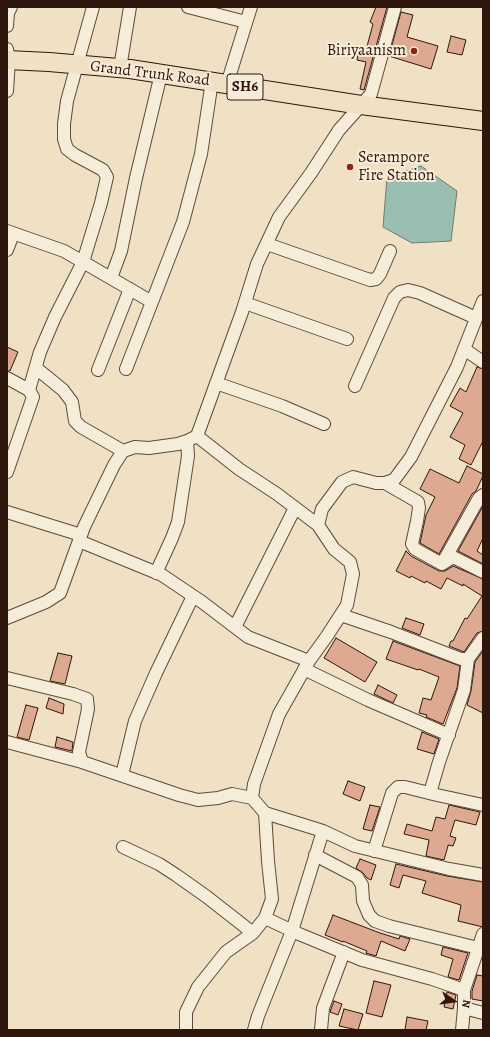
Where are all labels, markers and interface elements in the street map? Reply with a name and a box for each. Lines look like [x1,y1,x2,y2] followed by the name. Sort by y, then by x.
[327,41,406,61] place label: Biriyaanism
[409,46,419,56] marker: Biriyaanism
[89,57,211,91] street label: Grand Trunk Road
[227,74,263,100] road number: SH6
[358,148,434,186] place label: Serampore Fire Station
[345,162,355,172] marker: Serampore Fire Station
[434,981,474,1021] north arrow
[458,998,474,1009] text: N

